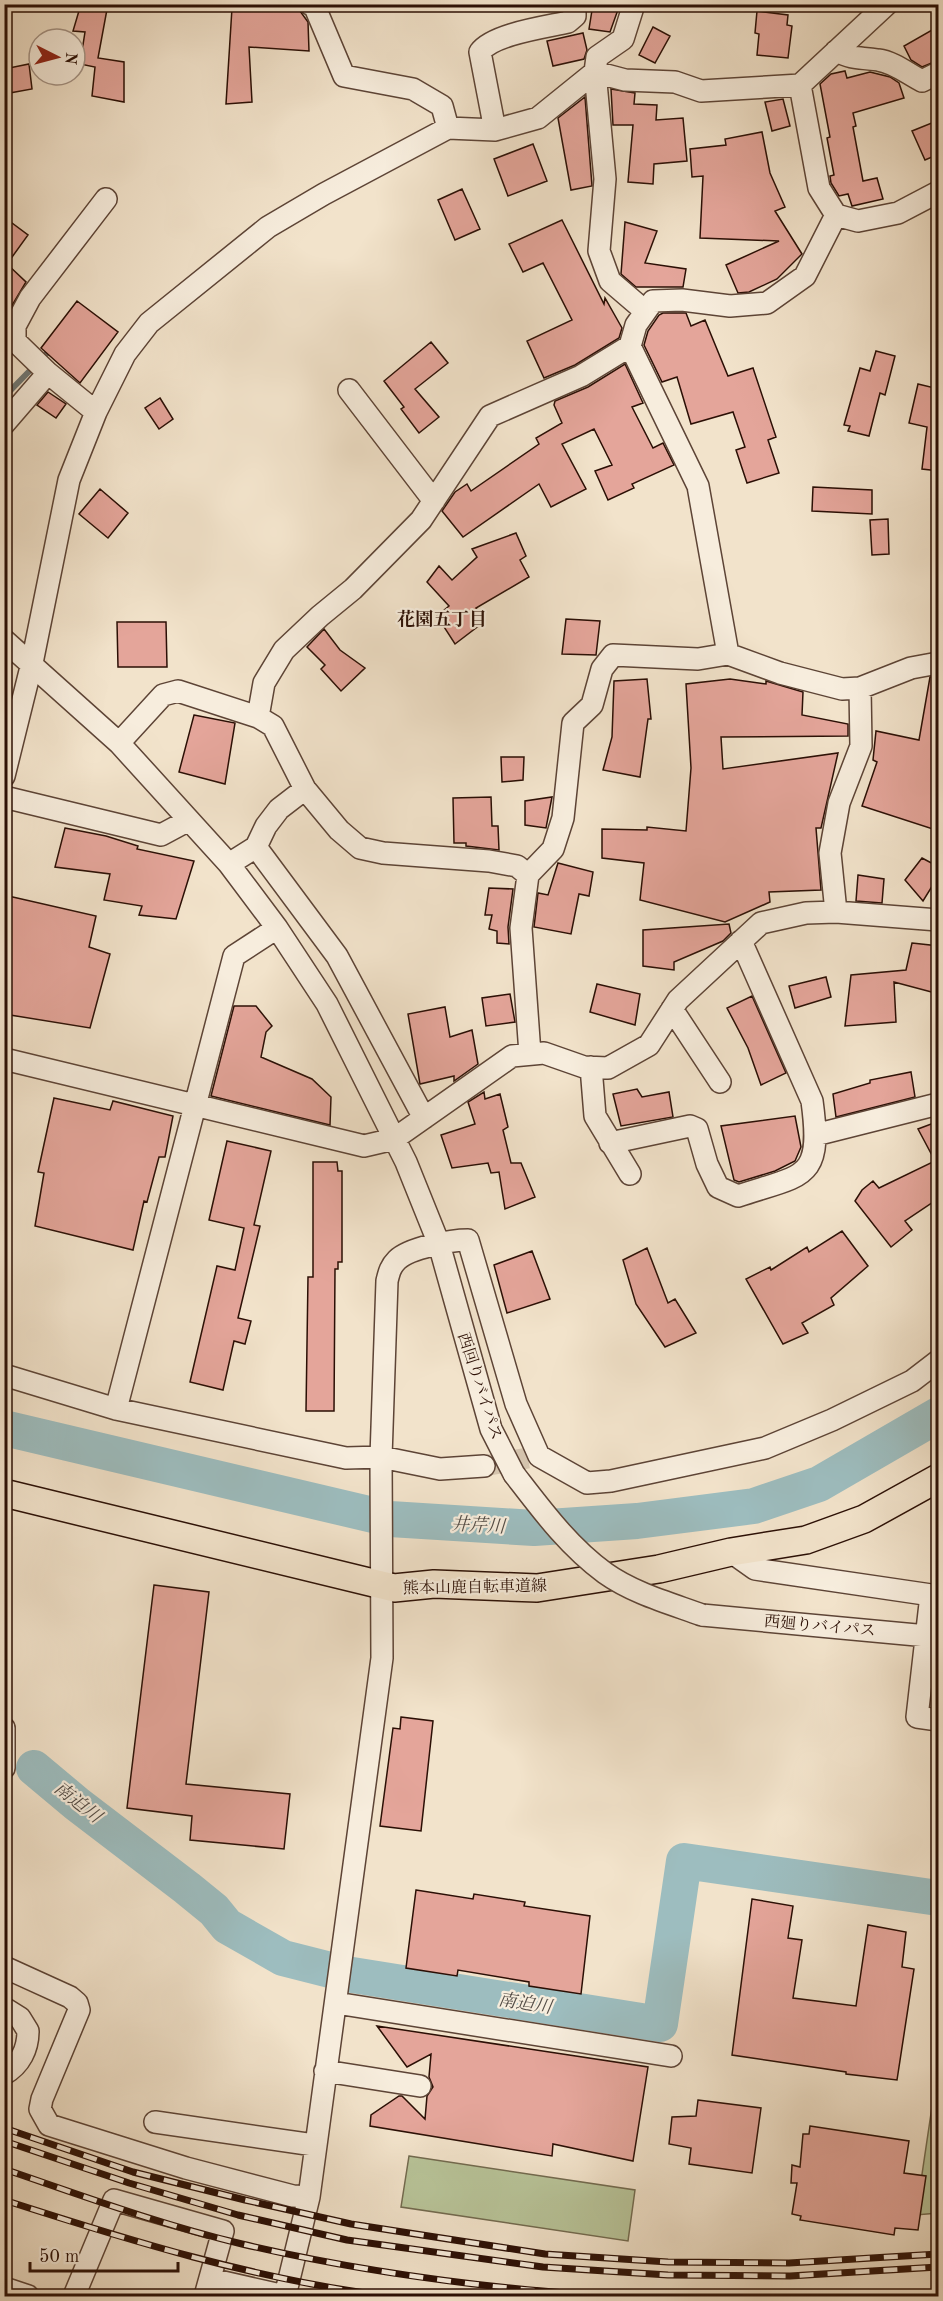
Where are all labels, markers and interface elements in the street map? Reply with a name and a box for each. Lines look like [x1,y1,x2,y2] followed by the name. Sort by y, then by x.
[27,27,87,87] north arrow
[61,51,79,66] text: N
[397,609,487,629] district label: 花園五丁目
[454,1330,506,1442] street label: 西回りバイパス
[451,1514,507,1537] water label: 井芹川
[403,1577,547,1597] street label: 熊本山鹿自転車道線
[763,1612,876,1640] street label: 西廻りバイパス
[51,1777,107,1828] water label: 南迫川
[497,1989,555,2017] water label: 南迫川
[30,2235,178,2273] scale bar
[39,2248,79,2266] text: 50 m

